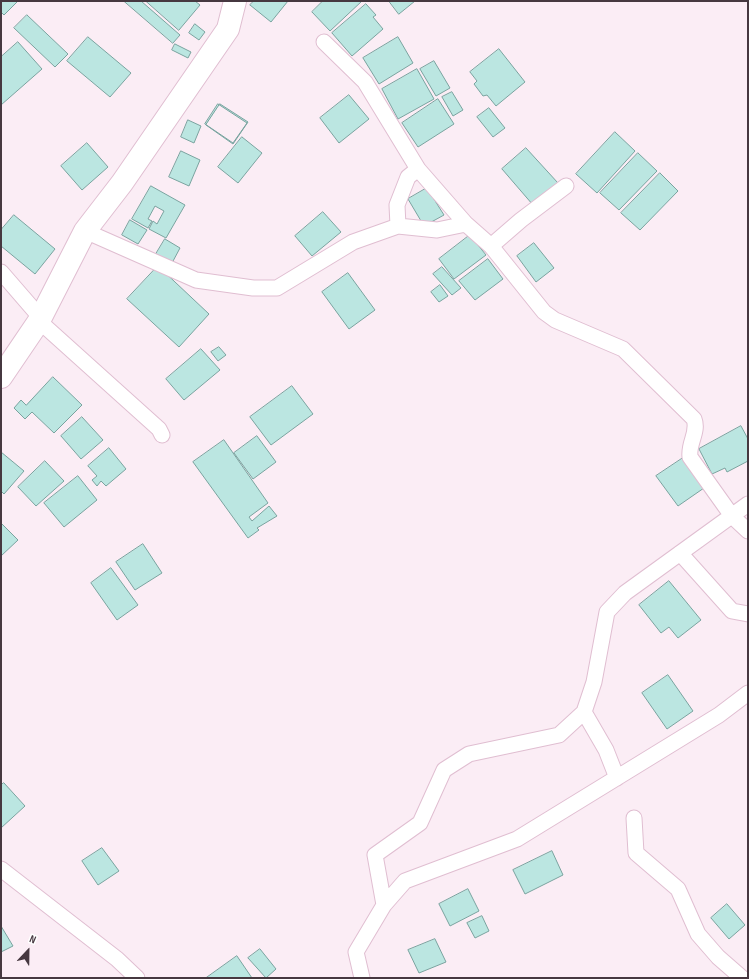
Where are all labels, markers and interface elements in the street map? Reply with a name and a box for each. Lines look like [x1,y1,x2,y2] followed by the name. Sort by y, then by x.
[8,931,48,971] north arrow
[28,932,38,947] text: N

